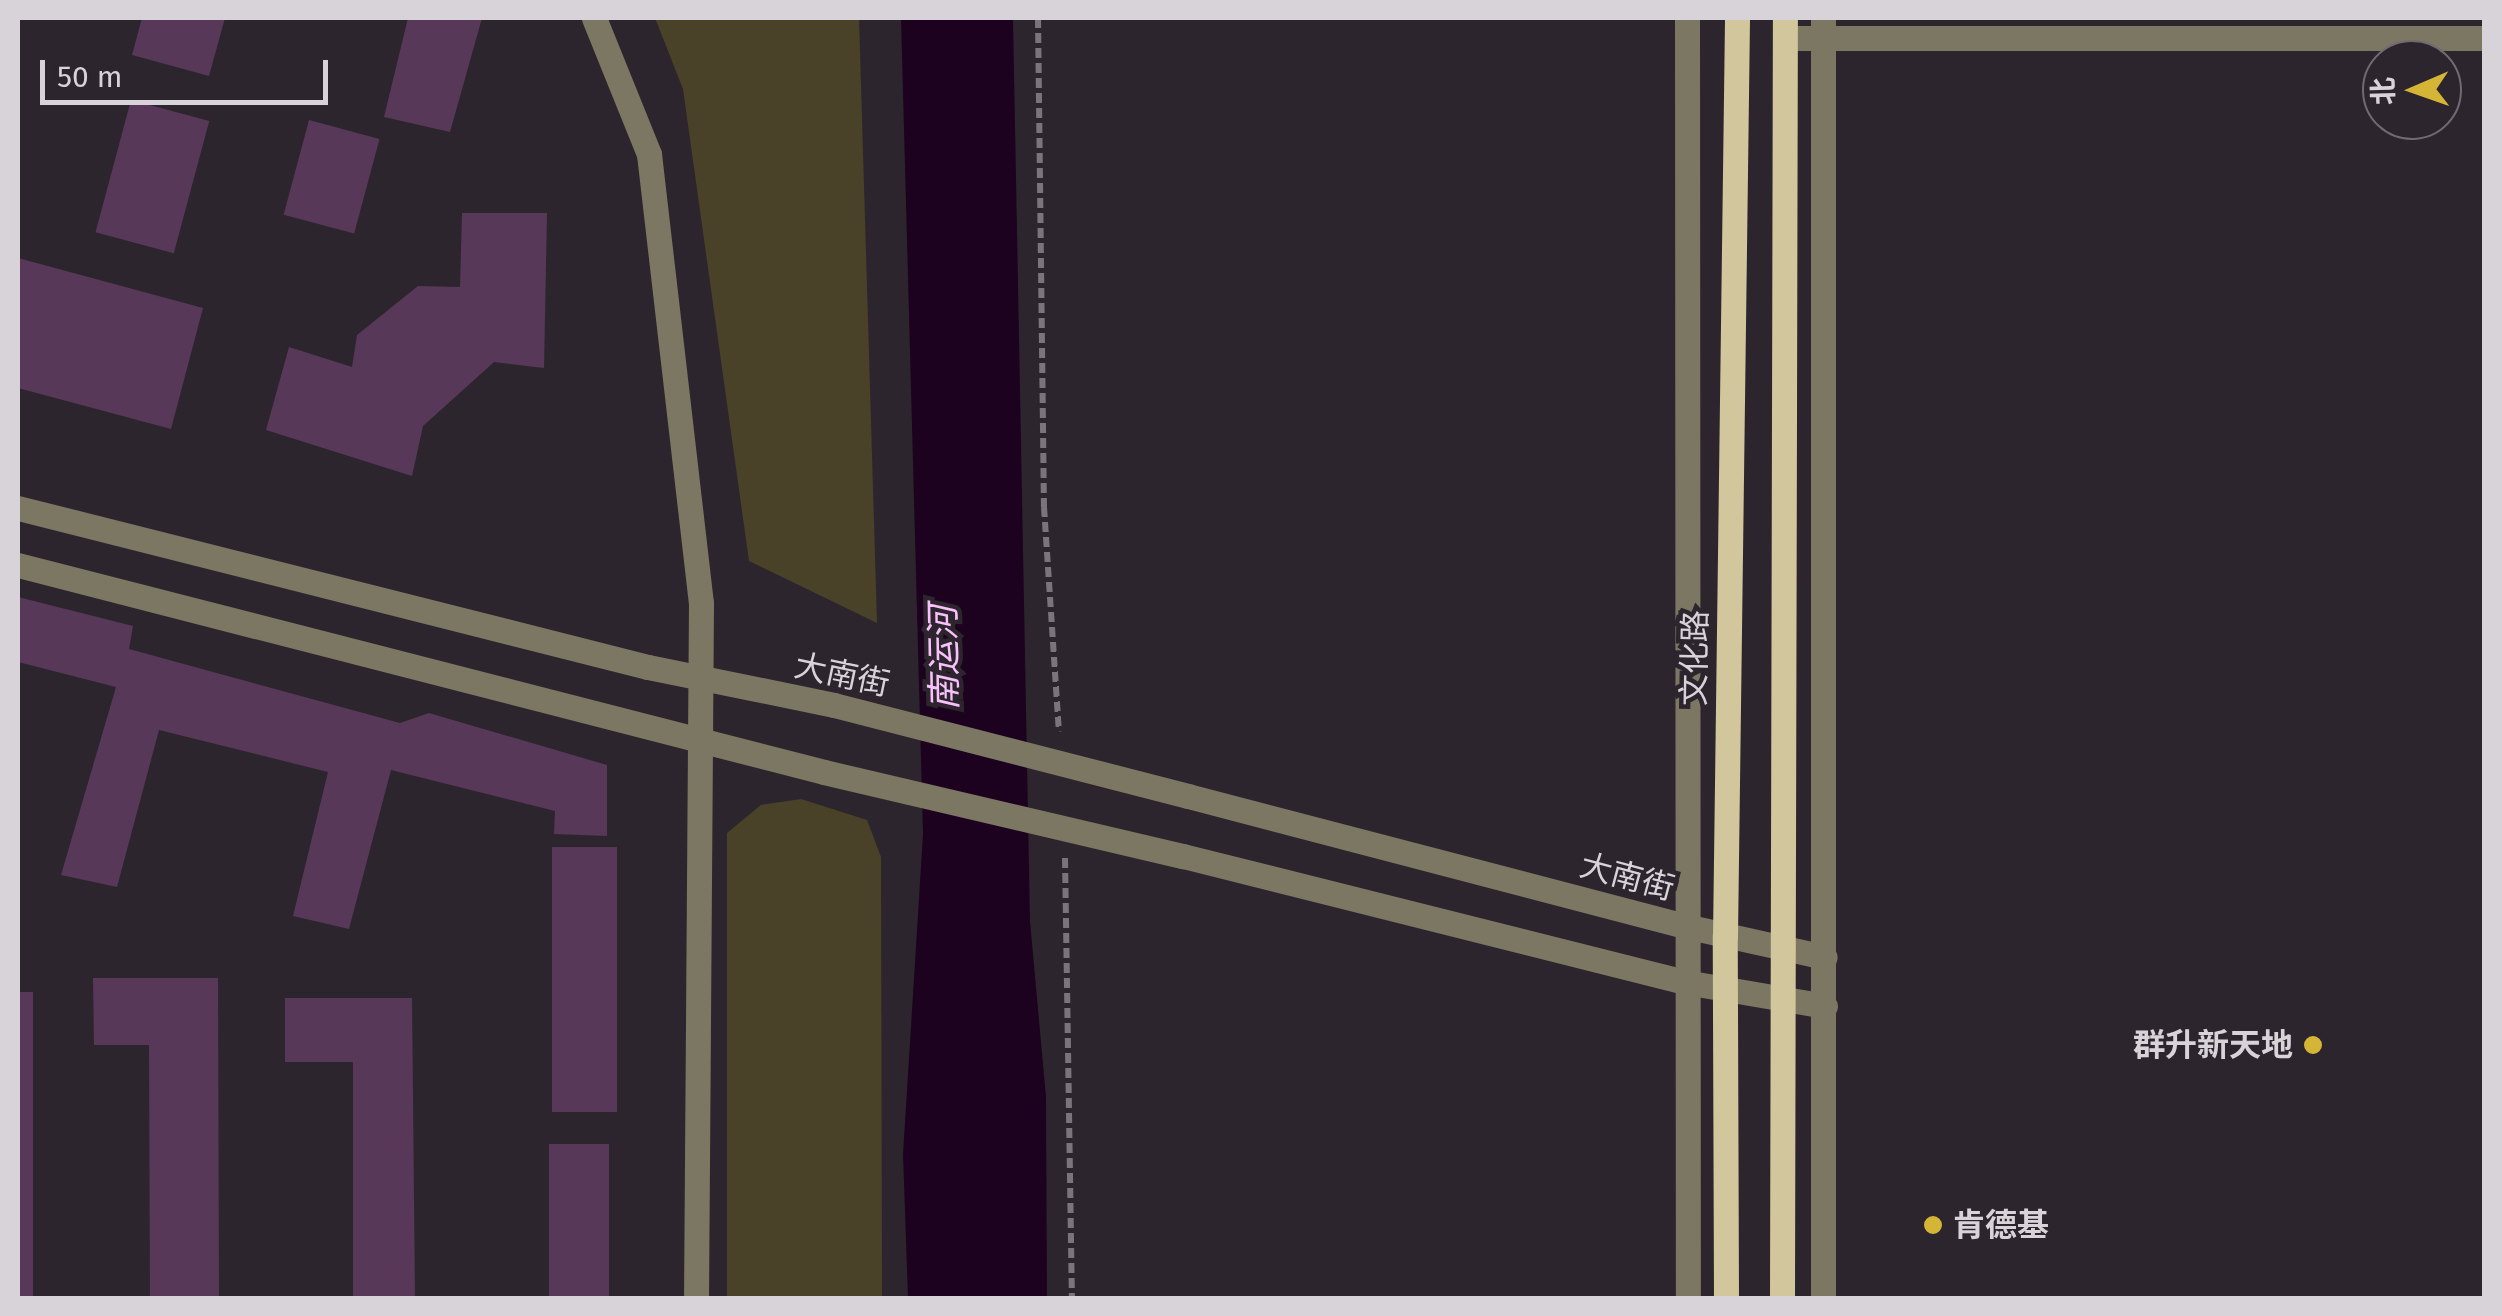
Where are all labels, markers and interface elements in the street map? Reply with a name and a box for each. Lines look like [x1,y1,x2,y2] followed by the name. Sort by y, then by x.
[45,40,332,102] scale bar
[2362,40,2462,140] north arrow
[57,59,122,95] text: 50 m
[2367,76,2400,106] text: 北
[922,605,966,711] water label: 南运河
[1675,610,1715,706] street label: 文化路
[791,646,893,704] street label: 大南街
[1576,846,1678,908] street label: 大南街
[2133,1026,2293,1064] place label: 群升新天地
[2302,1034,2324,1056] marker: 群升新天地
[1953,1206,2049,1244] place label: 肯德基
[1922,1214,1944,1236] marker: 肯德基

